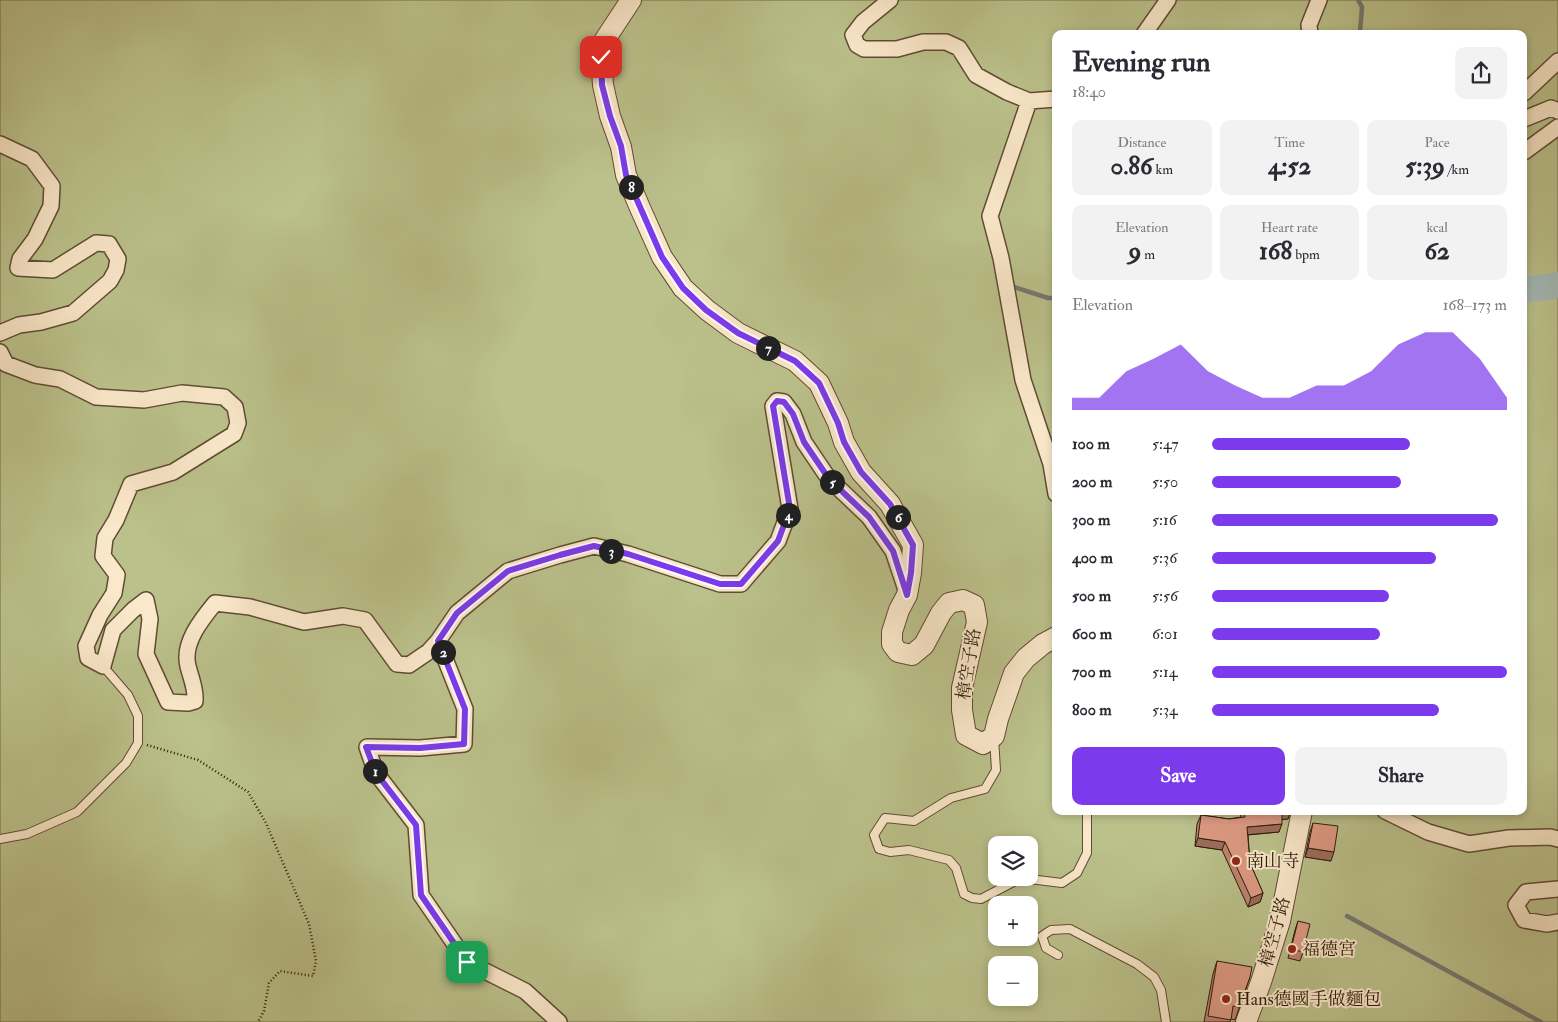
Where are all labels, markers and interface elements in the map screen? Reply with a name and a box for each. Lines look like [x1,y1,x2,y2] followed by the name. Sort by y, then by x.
[580,36,622,78] pin
[587,43,615,71] icon: check
[1072,45,1210,80] text: Evening run
[1455,47,1507,99] button: share
[1072,82,1106,102] text: 18:40
[1117,134,1166,151] text: Distance
[1274,134,1305,151] text: Time
[1425,134,1450,151] text: Pace
[1111,151,1153,182] text: 0.86
[1268,151,1311,182] text: 4:52
[1405,151,1445,182] text: 5:39
[1153,161,1173,178] text: km
[1445,161,1469,178] text: /km
[618,174,644,200] pin: 8
[628,179,635,196] text: 8
[1115,219,1169,236] text: Elevation
[1261,219,1318,236] text: Heart rate
[1426,219,1448,236] text: kcal
[1129,236,1141,267] text: 9
[1259,236,1292,267] text: 168
[1425,236,1450,267] text: 62
[1141,246,1155,263] text: m
[1292,246,1320,263] text: bpm
[1072,295,1133,315] text: Elevation
[1443,295,1507,315] text: 168–173 m
[756,336,780,360] pin: 7
[765,340,772,357] text: 7
[1072,434,1110,454] text: 100 m
[1152,434,1179,454] text: 5:47
[820,470,844,494] pin: 5
[1072,472,1112,492] text: 200 m
[1152,472,1178,492] text: 5:50
[829,474,836,491] text: 5
[776,502,800,528] pin: 4
[886,504,910,530] pin: 6
[785,507,792,524] text: 4
[895,509,902,526] text: 6
[1072,510,1110,530] text: 300 m
[1152,510,1177,530] text: 5:16
[598,538,624,564] pin: 3
[609,543,614,560] text: 3
[1072,548,1113,568] text: 400 m
[1152,548,1177,568] text: 5:36
[1072,586,1111,606] text: 500 m
[1152,586,1178,606] text: 5:56
[1072,624,1112,644] text: 600 m
[1152,624,1178,644] text: 6:01
[952,627,986,701] street label: 樟空子路
[430,640,456,664] pin: 2
[440,644,447,661] text: 2
[1072,662,1111,682] text: 700 m
[1152,662,1177,682] text: 5:14
[1072,700,1112,720] text: 800 m
[1152,700,1178,720] text: 5:34
[1072,747,1285,805] button: Save
[1295,747,1507,805] button: Share
[362,758,388,784] pin: 1
[373,763,378,780] text: 1
[988,836,1038,1006] map controls
[988,836,1038,886] button: layers
[1246,850,1300,873] place label: 南山寺
[1230,855,1242,867] marker: 南山寺
[1255,894,1295,970] street label: 樟空子路
[988,896,1038,946] button: +
[1302,938,1356,961] place label: 福德宮
[446,941,488,983] pin
[1286,943,1298,955] marker: 福德宮
[453,948,481,976] icon: arrive
[988,956,1038,1006] button: −
[1236,988,1382,1011] place label: Hans德國手做麵包
[1220,993,1232,1005] marker: Hans德國手做麵包

